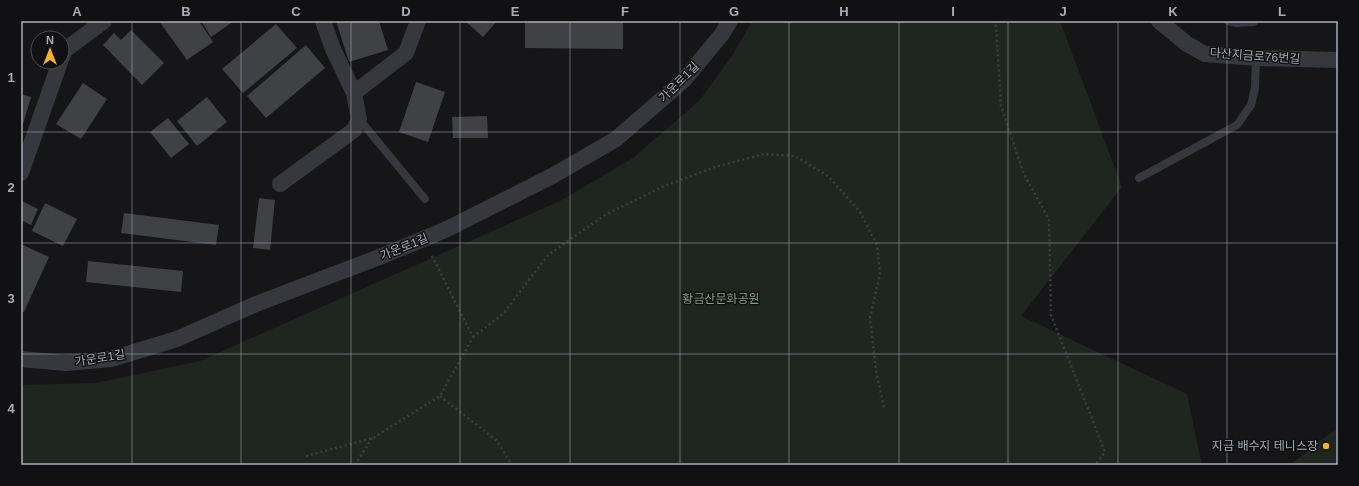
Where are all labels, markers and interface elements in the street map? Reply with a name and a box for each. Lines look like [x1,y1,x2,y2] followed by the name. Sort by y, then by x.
[72,4,82,19] text: A
[181,4,191,19] text: B
[291,4,301,19] text: C
[401,4,411,19] text: D
[511,4,520,19] text: E
[621,4,629,19] text: F
[729,4,739,19] text: G
[839,4,849,19] text: H
[951,4,955,19] text: I
[1059,4,1067,19] text: J
[1168,4,1178,19] text: K
[1278,4,1286,19] text: L
[30,30,70,70] north arrow
[46,34,54,46] text: N
[1209,46,1301,66] street label: 다산지금로76번길
[656,59,702,105] street label: 가운로1길
[7,70,15,85] text: 1
[7,180,15,195] text: 2
[378,231,430,263] street label: 가운로1길
[7,291,15,306] text: 3
[682,292,760,306] park label: 황금산문화공원
[74,347,126,369] street label: 가운로1길
[7,401,15,416] text: 4
[1212,439,1318,453] place label: 지금 배수지 테니스장
[1321,441,1331,451] marker: 지금 배수지 테니스장

